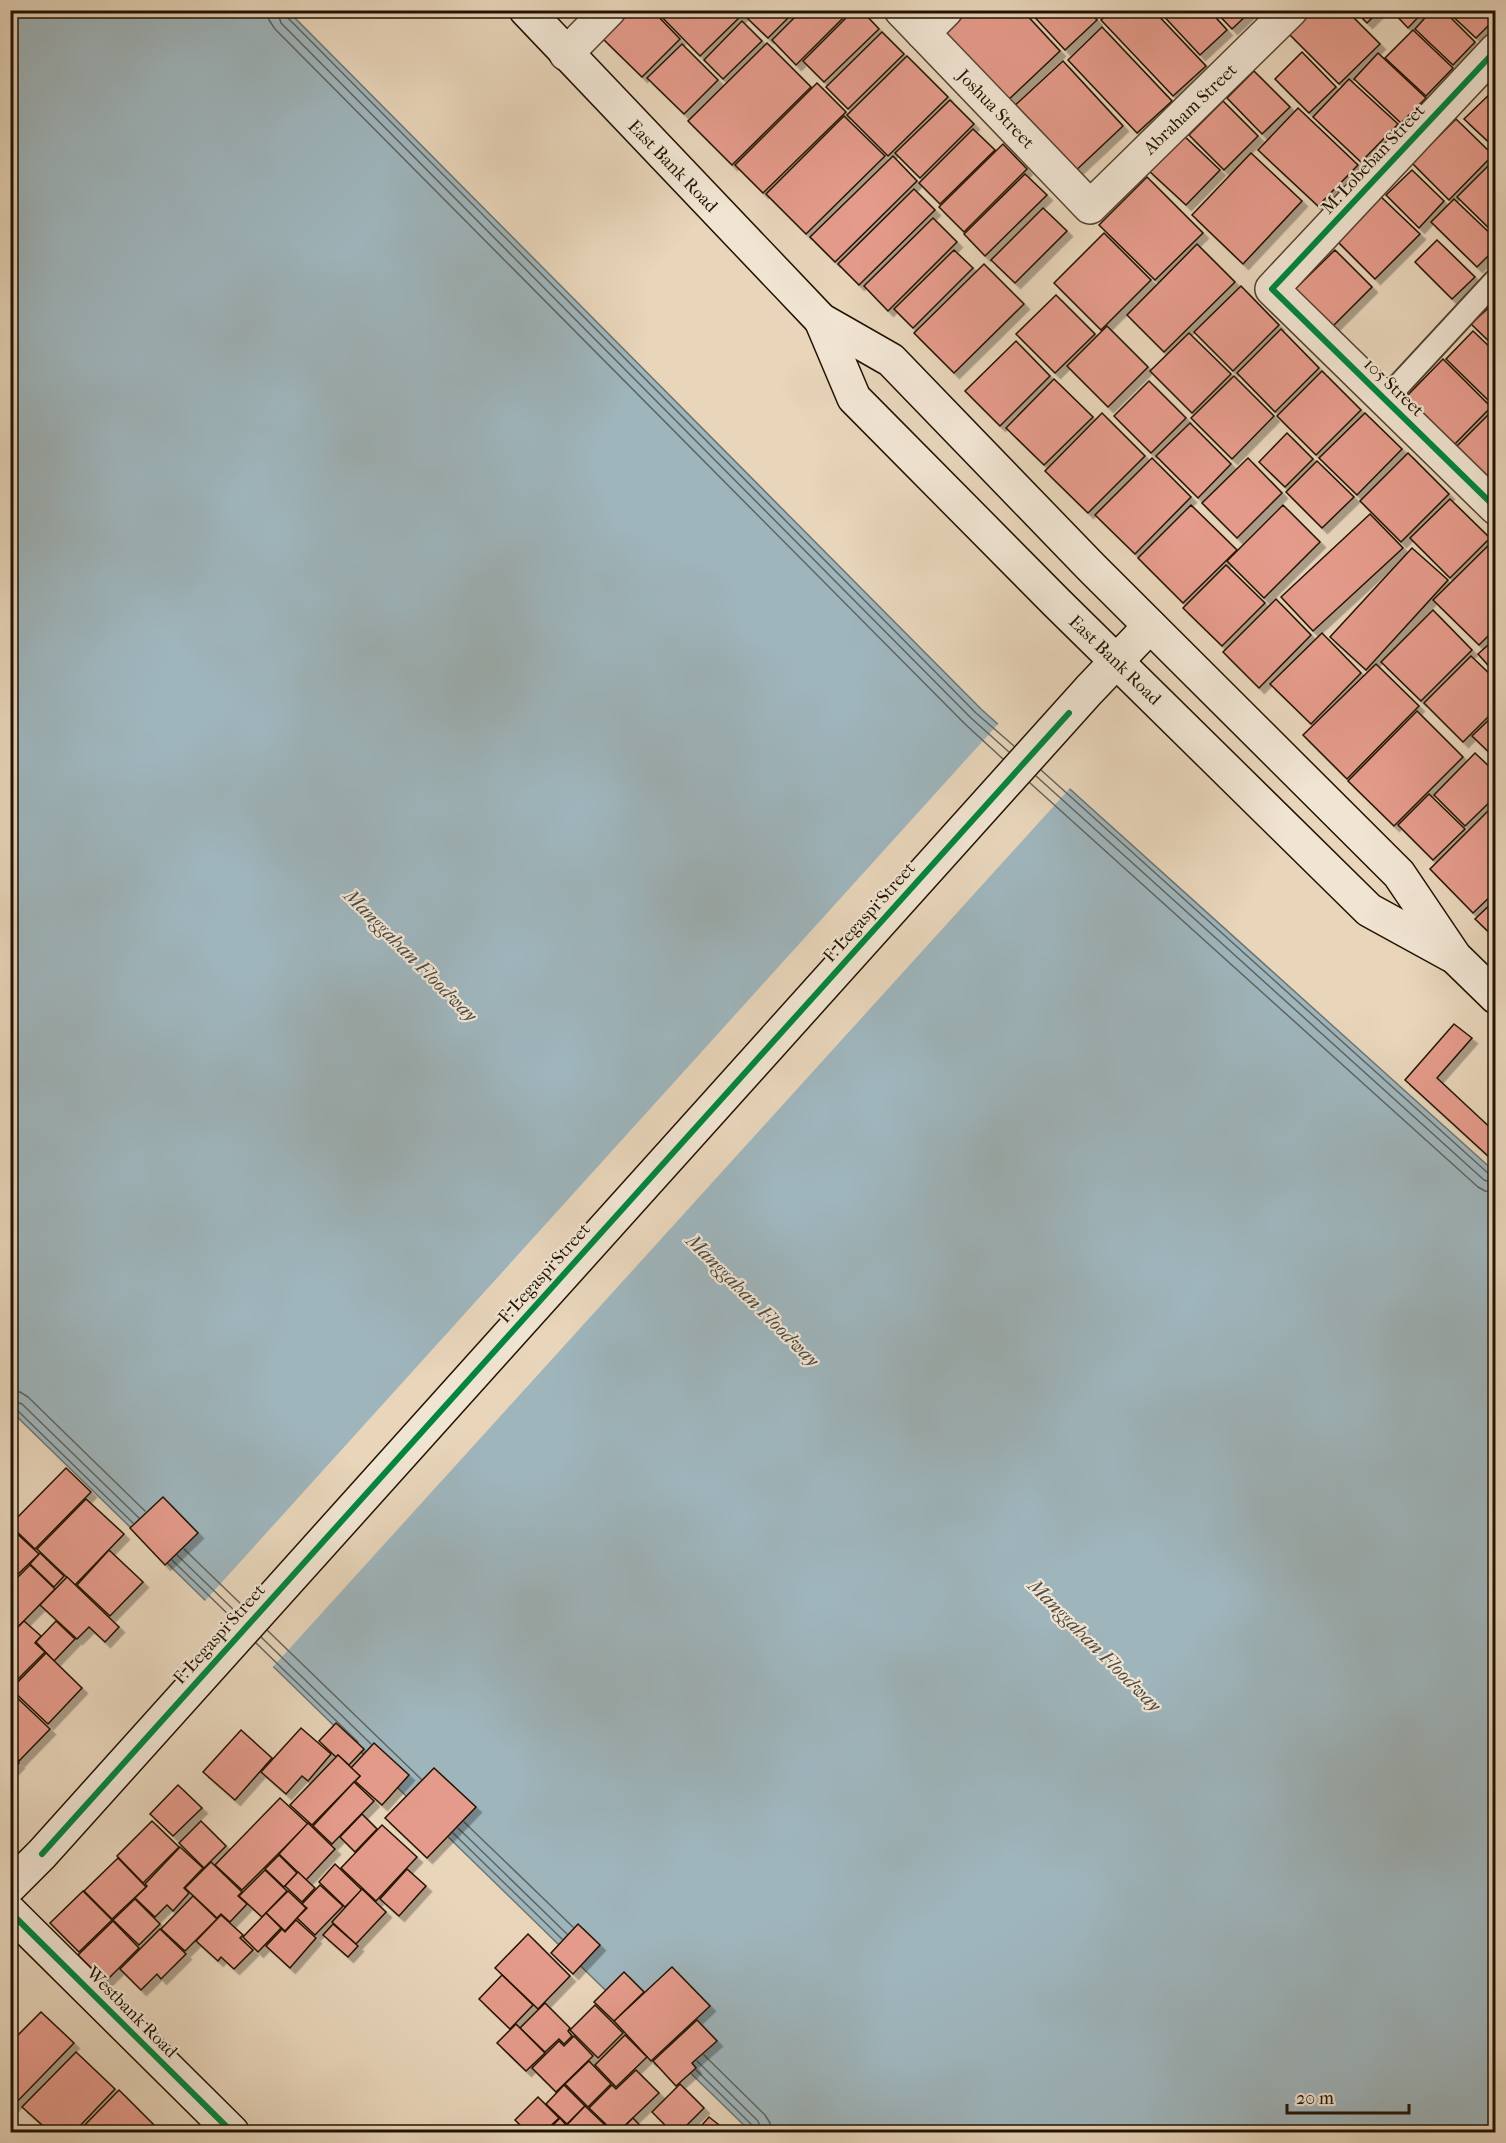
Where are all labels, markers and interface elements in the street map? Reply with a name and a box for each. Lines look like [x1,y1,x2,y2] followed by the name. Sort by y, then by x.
[1139,59,1242,160] street label: Abraham Street
[951,64,1039,154] street label: Joshua Street
[1317,100,1430,218] street label: M. Lobeban Street
[623,116,722,217] street label: East Bank Road
[1359,354,1428,421] street label: 105 Street
[1064,611,1165,710] street label: East Bank Road
[819,858,920,967] street label: F. Legaspi Street
[338,883,482,1027] water label: Manggahan Floodway
[494,1219,595,1328] street label: F. Legaspi Street
[680,1228,824,1372] water label: Manggahan Floodway
[1022,1573,1166,1717] water label: Manggahan Floodway
[169,1580,270,1689] street label: F. Legaspi Street
[81,1962,182,2062] street label: Westbank Road
[1287,2077,1408,2115] scale bar
[1296,2088,1334,2109] text: 20 m

